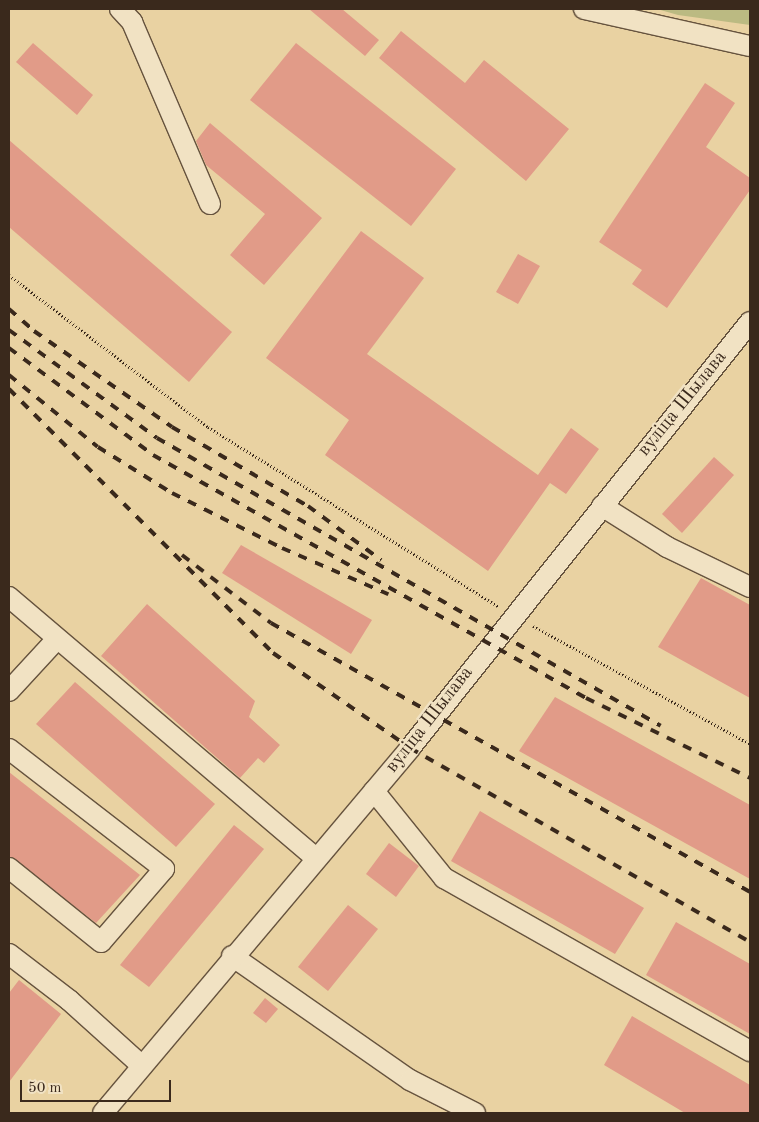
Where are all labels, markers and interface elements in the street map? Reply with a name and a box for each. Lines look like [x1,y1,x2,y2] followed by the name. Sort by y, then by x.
[634,347,732,461] street label: вуліца Шылава
[381,662,479,778] street label: вуліца Шылава
[22,1070,174,1102] scale bar
[28,1081,62,1096] text: 50 m

